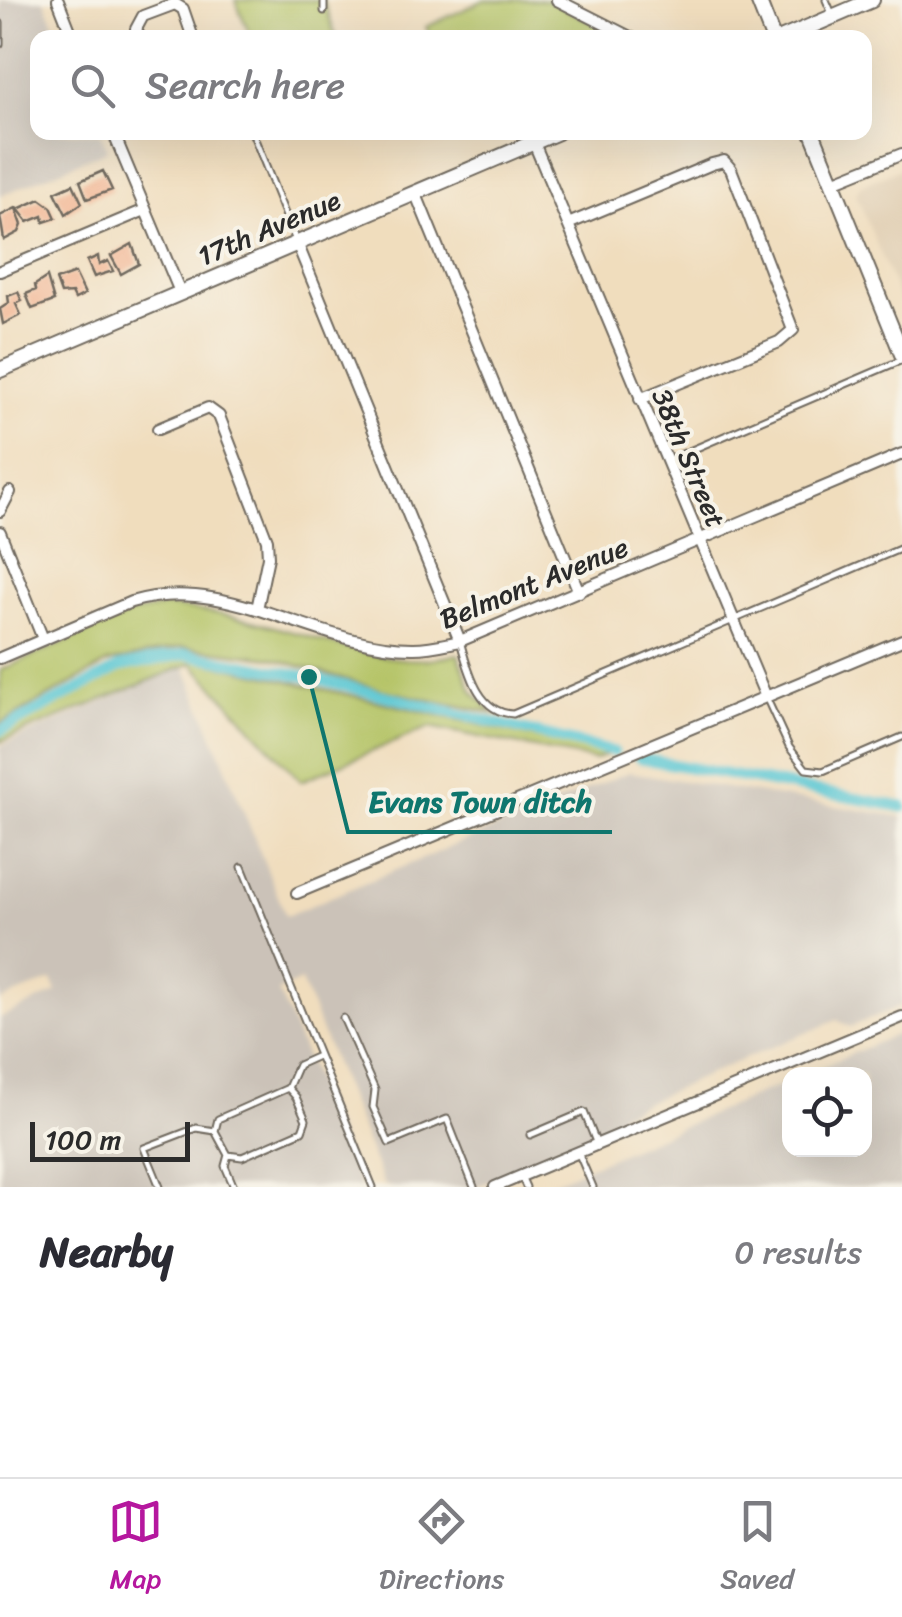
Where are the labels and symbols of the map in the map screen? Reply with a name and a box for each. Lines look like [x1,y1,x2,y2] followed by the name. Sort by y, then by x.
[190,176,348,280] street label: 17th Avenue
[638,380,740,536] street label: 38th Street
[432,523,636,643] street label: Belmont Avenue
[348,772,612,832] callout: Evans Town ditch
[368,775,592,829] text: Evans Town ditch
[30,1117,190,1162] scale bar

